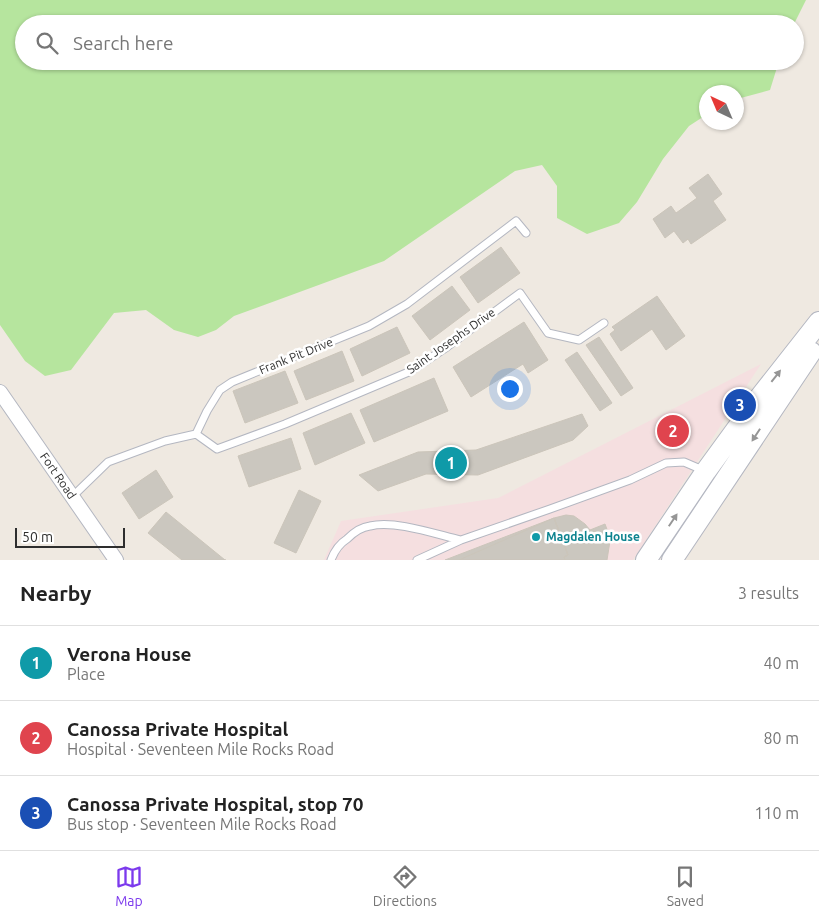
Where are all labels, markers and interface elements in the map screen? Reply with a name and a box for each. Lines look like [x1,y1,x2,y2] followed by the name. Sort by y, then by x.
[15,15,804,70] search box
[33,29,61,57] icon: search
[73,32,173,54] text: Search here
[699,85,744,130] north arrow
[404,305,497,376] street label: Saint Josephs Drive
[257,335,335,376] street label: Frank Pit Drive
[771,370,782,383] one-way arrow
[497,376,523,402] your location
[724,386,756,424] pin: 3
[657,412,689,450] pin: 2
[751,428,760,441] one-way arrow
[435,444,467,482] pin: 1
[38,450,79,501] street label: Fort Road
[668,513,678,526] one-way arrow
[15,525,125,548] scale bar
[22,529,53,545] text: 50 m
[546,530,640,543] place label: Magdalen House
[530,531,542,543] marker: Magdalen House
[20,581,91,605] text: Nearby
[738,584,799,602] text: 3 results
[67,643,192,665] text: Verona House
[31,654,41,672] text: 1
[763,654,799,672] text: 40 m
[67,665,105,683] text: Place
[67,718,288,740] text: Canossa Private Hospital
[31,729,41,747] text: 2
[763,729,799,747] text: 80 m
[67,740,334,758] text: Hospital · Seventeen Mile Rocks Road
[67,793,363,815] text: Canossa Private Hospital, stop 70
[31,804,41,822] text: 3
[754,804,799,822] text: 110 m
[67,815,337,833] text: Bus stop · Seventeen Mile Rocks Road
[115,863,143,909] tab: Map
[373,863,437,909] tab: Directions
[667,863,704,909] tab: Saved

